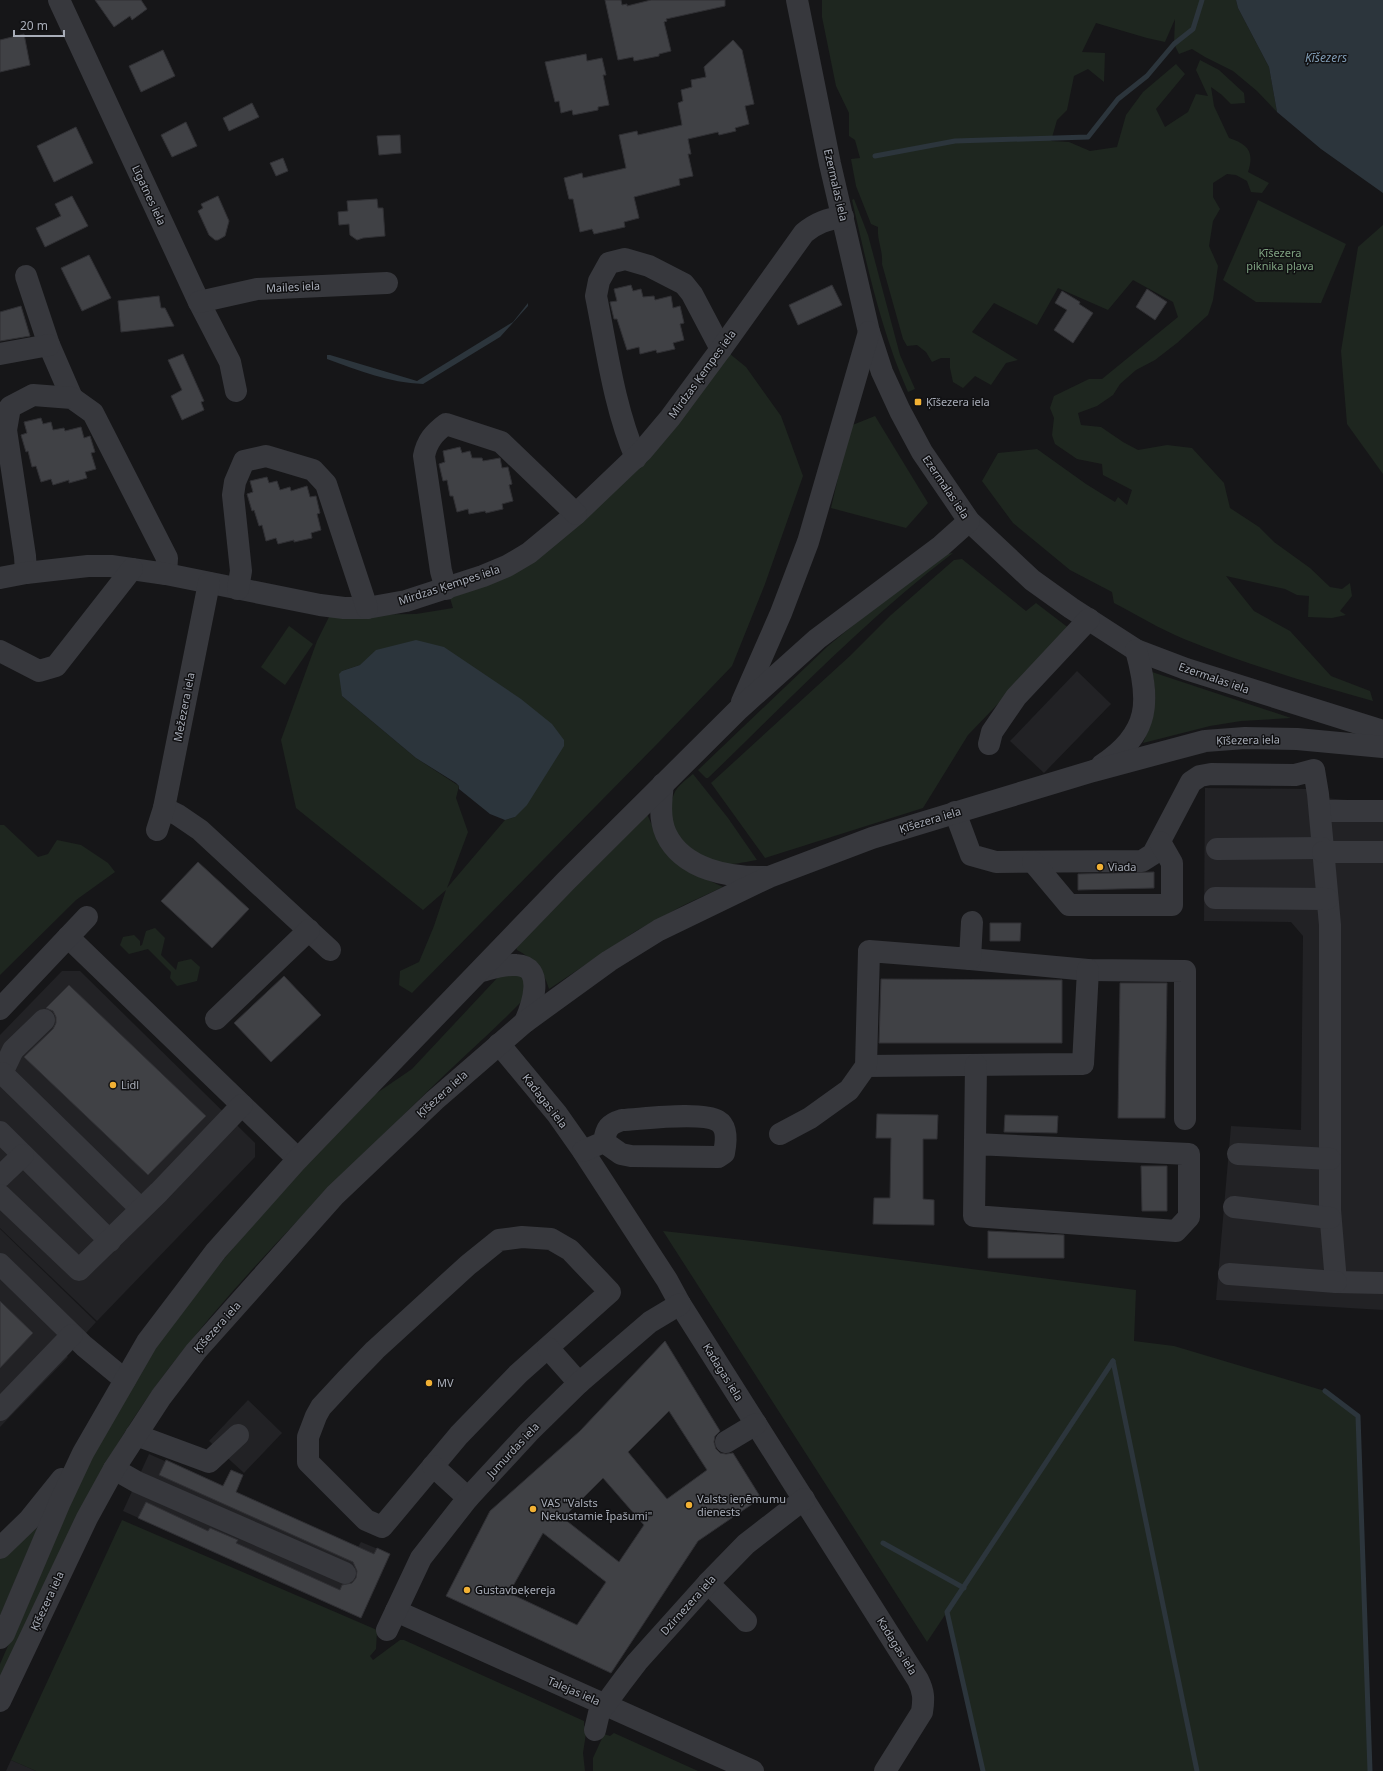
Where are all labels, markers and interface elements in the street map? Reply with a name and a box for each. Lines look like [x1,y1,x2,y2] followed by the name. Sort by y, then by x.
[14,12,64,38] scale bar
[20,17,48,34] text: 20 m
[1305,49,1347,66] water label: Ķīšezers
[821,147,852,222] street label: Ezermalas iela
[129,162,170,227] street label: Līgatnes iela
[1246,245,1314,273] park label: Ķīšezera piknika pļava
[266,278,320,295] street label: Mailes iela
[664,326,739,421] street label: Mirdzas Ķempes iela
[926,394,990,409] place label: Ķīšezera iela
[913,397,923,407] marker: Ķīšezera iela
[920,452,973,521] street label: Ezermalas iela
[396,561,501,608] street label: Mirdzas Ķempes iela
[1177,658,1251,697] street label: Ezermalas iela
[169,671,198,743] street label: Mežezera iela
[1216,731,1280,748] street label: Ķīšezera iela
[897,803,963,836] street label: Ķīšezera iela
[1108,859,1137,874] place label: Viada
[1095,862,1105,872] marker: Viada
[413,1067,470,1121] street label: Ķīšezera iela
[519,1070,571,1131] street label: Kadagas iela
[121,1077,139,1092] place label: Lidl
[108,1080,118,1090] marker: Lidl
[190,1298,244,1355] street label: Ķīšezera iela
[700,1340,747,1403] street label: Kadagas iela
[437,1375,454,1390] place label: MV
[424,1378,434,1388] marker: MV
[482,1419,542,1481] street label: Jumurdas iela
[697,1491,786,1519] place label: Valsts ieņēmumu dienests
[541,1495,652,1523] place label: VAS "Valsts Nekustamie Īpašumi"
[684,1500,694,1510] marker: Valsts ieņēmumu dienests
[528,1504,538,1514] marker: VAS "Valsts Nekustamie Īpašumi"
[26,1569,67,1633] street label: Ķīšezera iela
[657,1571,719,1638] street label: Dzirnezera iela
[475,1582,555,1597] place label: Gustavbeķereja
[462,1585,472,1595] marker: Gustavbeķereja
[874,1614,921,1677] street label: Kadagas iela
[546,1673,603,1708] street label: Talejas iela

